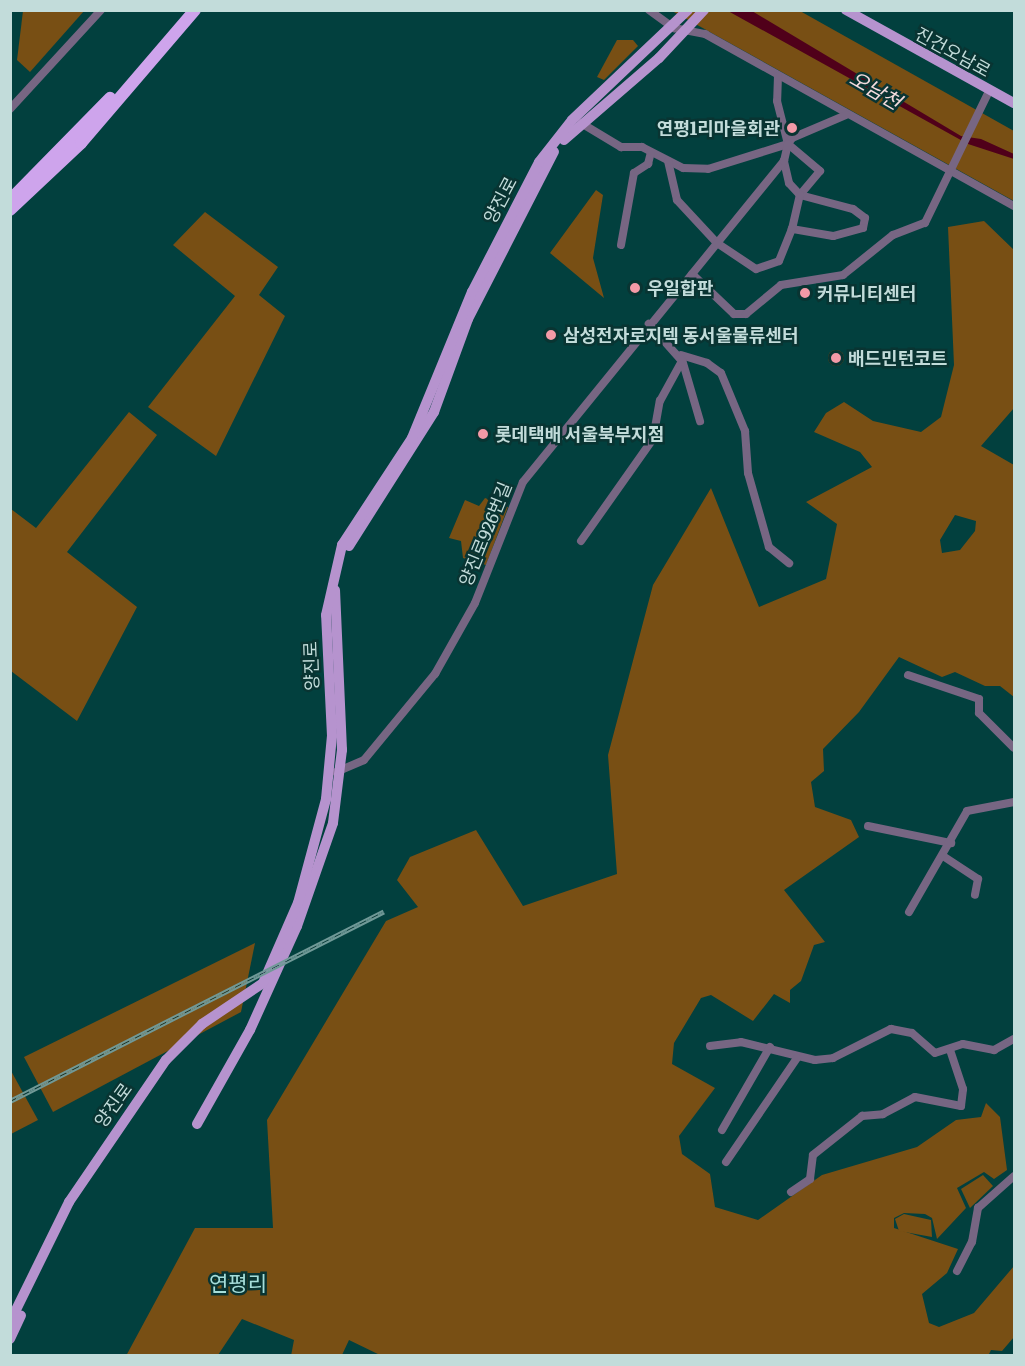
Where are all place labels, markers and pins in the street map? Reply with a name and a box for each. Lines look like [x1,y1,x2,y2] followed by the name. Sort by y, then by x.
[657,117,780,139] place label: 연평1리마을회관
[785,121,799,135] marker: 연평1리마을회관
[647,277,713,299] place label: 우일합판
[628,281,642,295] marker: 우일합판
[817,282,916,304] place label: 커뮤니티센터
[798,286,812,300] marker: 커뮤니티센터
[563,324,798,346] place label: 삼성전자로지텍 동서울물류센터
[544,328,558,342] marker: 삼성전자로지텍 동서울물류센터
[848,347,947,369] place label: 배드민턴코트
[829,351,843,365] marker: 배드민턴코트
[495,423,664,445] place label: 롯데택배 서울북부지점
[476,427,490,441] marker: 롯데택배 서울북부지점

